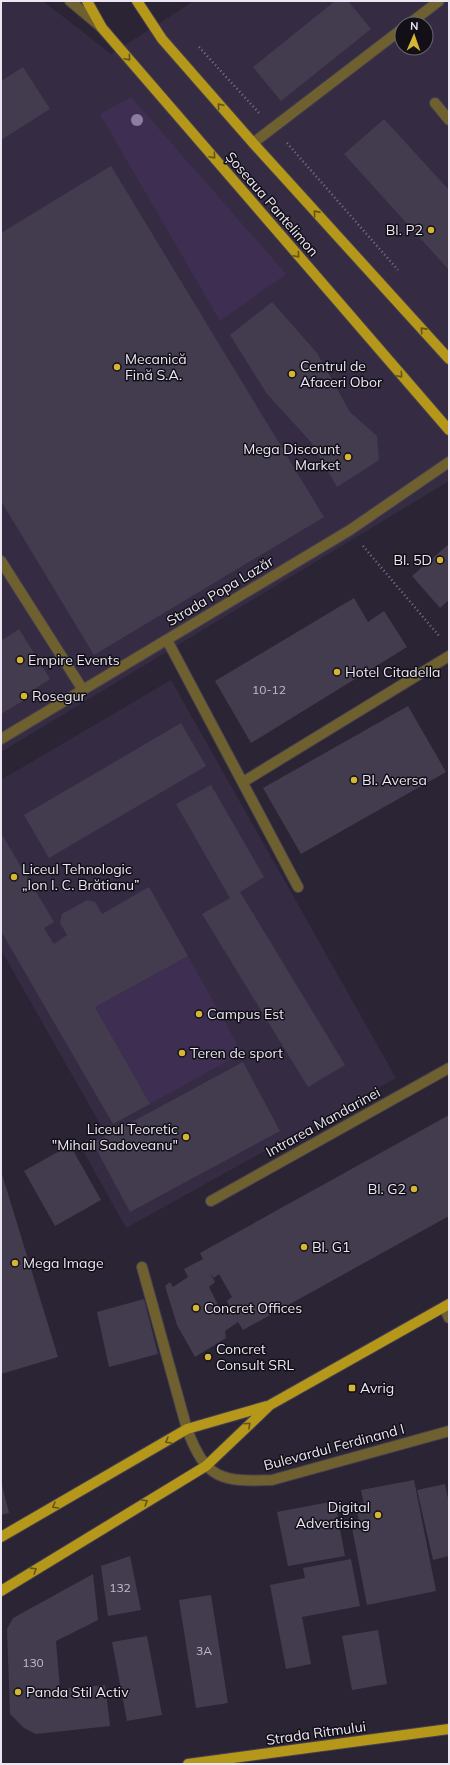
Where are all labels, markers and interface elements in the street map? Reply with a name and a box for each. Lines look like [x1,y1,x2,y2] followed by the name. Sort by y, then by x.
[394,16,434,56] north arrow
[410,19,419,33] text: N
[123,53,130,61] one-way arrow
[218,103,225,111] one-way arrow
[222,148,322,260] street label: Șoseaua Pantelimon
[208,152,215,159] one-way arrow
[314,210,321,218] one-way arrow
[386,221,423,239] place label: Bl. P2
[426,225,436,235] marker: Bl. P2
[293,250,300,258] one-way arrow
[420,327,427,335] one-way arrow
[125,350,187,384] place label: Mecanică Fină S.A.
[300,357,383,391] place label: Centrul de Afaceri Obor
[112,362,122,372] marker: Mecanică Fină S.A.
[287,369,297,379] marker: Centrul de Afaceri Obor
[396,370,403,377] one-way arrow
[243,440,340,474] place label: Mega Discount Market
[343,452,353,462] marker: Mega Discount Market
[393,551,432,569] place label: Bl. 5D
[163,552,277,630] street label: Strada Popa Lazăr
[435,555,445,565] marker: Bl. 5D
[28,651,120,669] place label: Empire Events
[15,655,25,665] marker: Empire Events
[345,663,440,681] place label: Hotel Citadella
[332,667,342,677] marker: Hotel Citadella
[252,682,286,697] house number: 10-12
[32,687,87,705] place label: Rosegur
[19,691,29,701] marker: Rosegur
[362,771,427,789] place label: Bl. Aversa
[349,775,359,785] marker: Bl. Aversa
[22,860,140,894] place label: Liceul Tehnologic „Ion I. C. Brătianu”
[9,872,19,882] marker: Liceul Tehnologic „Ion I. C. Brătianu”
[207,1005,284,1023] place label: Campus Est
[194,1009,204,1019] marker: Campus Est
[190,1044,283,1062] place label: Teren de sport
[177,1048,187,1058] marker: Teren de sport
[263,1083,383,1161] street label: Intrarea Mandarinei
[52,1120,178,1154] place label: Liceul Teoretic "Mihail Sadoveanu"
[181,1132,191,1142] marker: Liceul Teoretic "Mihail Sadoveanu"
[368,1180,406,1198] place label: Bl. G2
[409,1184,419,1194] marker: Bl. G2
[312,1238,350,1256] place label: Bl. G1
[299,1242,309,1252] marker: Bl. G1
[23,1254,104,1272] place label: Mega Image
[10,1258,20,1268] marker: Mega Image
[204,1299,302,1317] place label: Concret Offices
[191,1303,201,1313] marker: Concret Offices
[216,1340,295,1374] place label: Concret Consult SRL
[203,1352,213,1362] marker: Concret Consult SRL
[360,1379,394,1397] place label: Avrig
[347,1383,357,1393] marker: Avrig
[262,1420,406,1474] street label: Bulevardul Ferdinand I
[243,1422,251,1430] one-way arrow
[165,1436,172,1443] one-way arrow
[296,1498,370,1532] place label: Digital Advertising
[141,1500,148,1507] one-way arrow
[52,1501,59,1508] one-way arrow
[373,1510,383,1520] marker: Digital Advertising
[30,1567,37,1575] one-way arrow
[109,1580,131,1595] house number: 132
[196,1643,212,1658] house number: 3A
[22,1655,44,1670] house number: 130
[26,1683,129,1701] place label: Panda Stil Activ
[13,1687,23,1697] marker: Panda Stil Activ
[265,1717,367,1749] street label: Strada Ritmului

